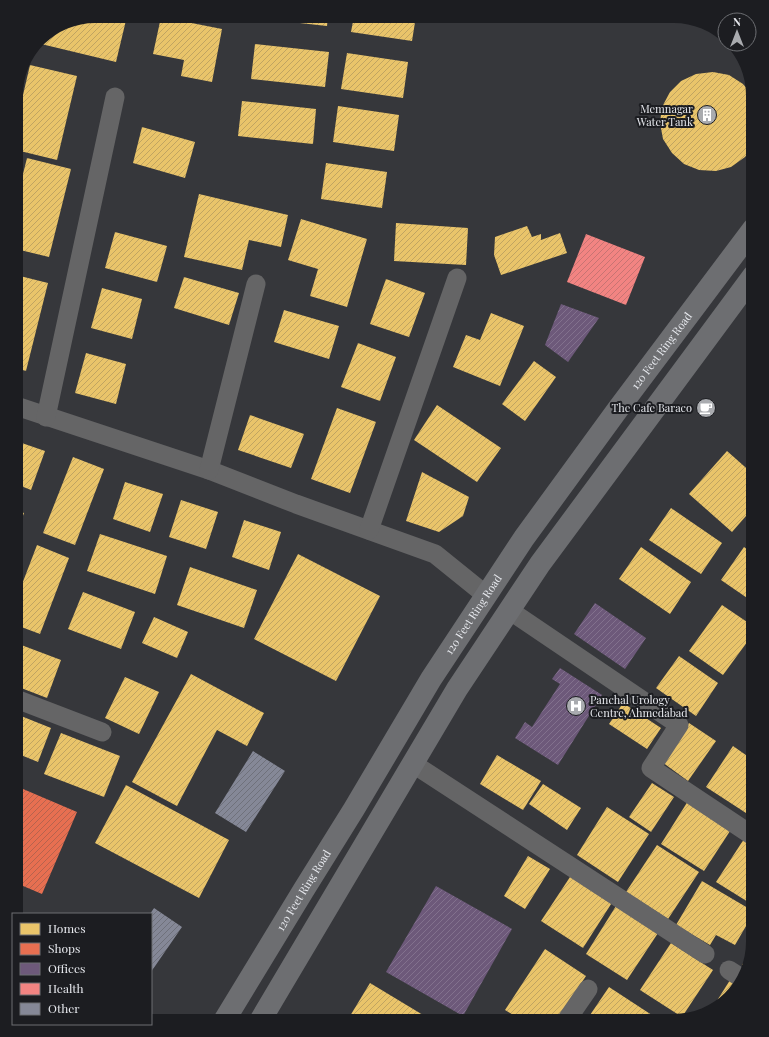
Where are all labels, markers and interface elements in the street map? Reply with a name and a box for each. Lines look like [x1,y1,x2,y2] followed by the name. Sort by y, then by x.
[717,12,757,52] north arrow
[733,14,741,29] text: N
[636,101,693,129] place label: Memnagar Water Tank
[696,104,718,126] building icon: Memnagar Water Tank
[627,308,695,392] street label: 120 Feet Ring Road
[695,397,717,419] cafe icon: The Cafe Baraco
[612,400,692,415] place label: The Cafe Baraco
[441,571,505,657] street label: 120 Feet Ring Road
[590,692,688,720] place label: Panchal Urology Centre, Ahmedabad
[565,695,587,717] hospital icon: Panchal Urology Centre, Ahmedabad
[273,846,334,934] street label: 120 Feet Ring Road
[12,913,152,1025] legend
[48,920,86,936] text: Homes
[48,940,80,956] text: Shops
[48,960,85,976] text: Offices
[48,980,84,996] text: Health
[48,1000,80,1016] text: Other

